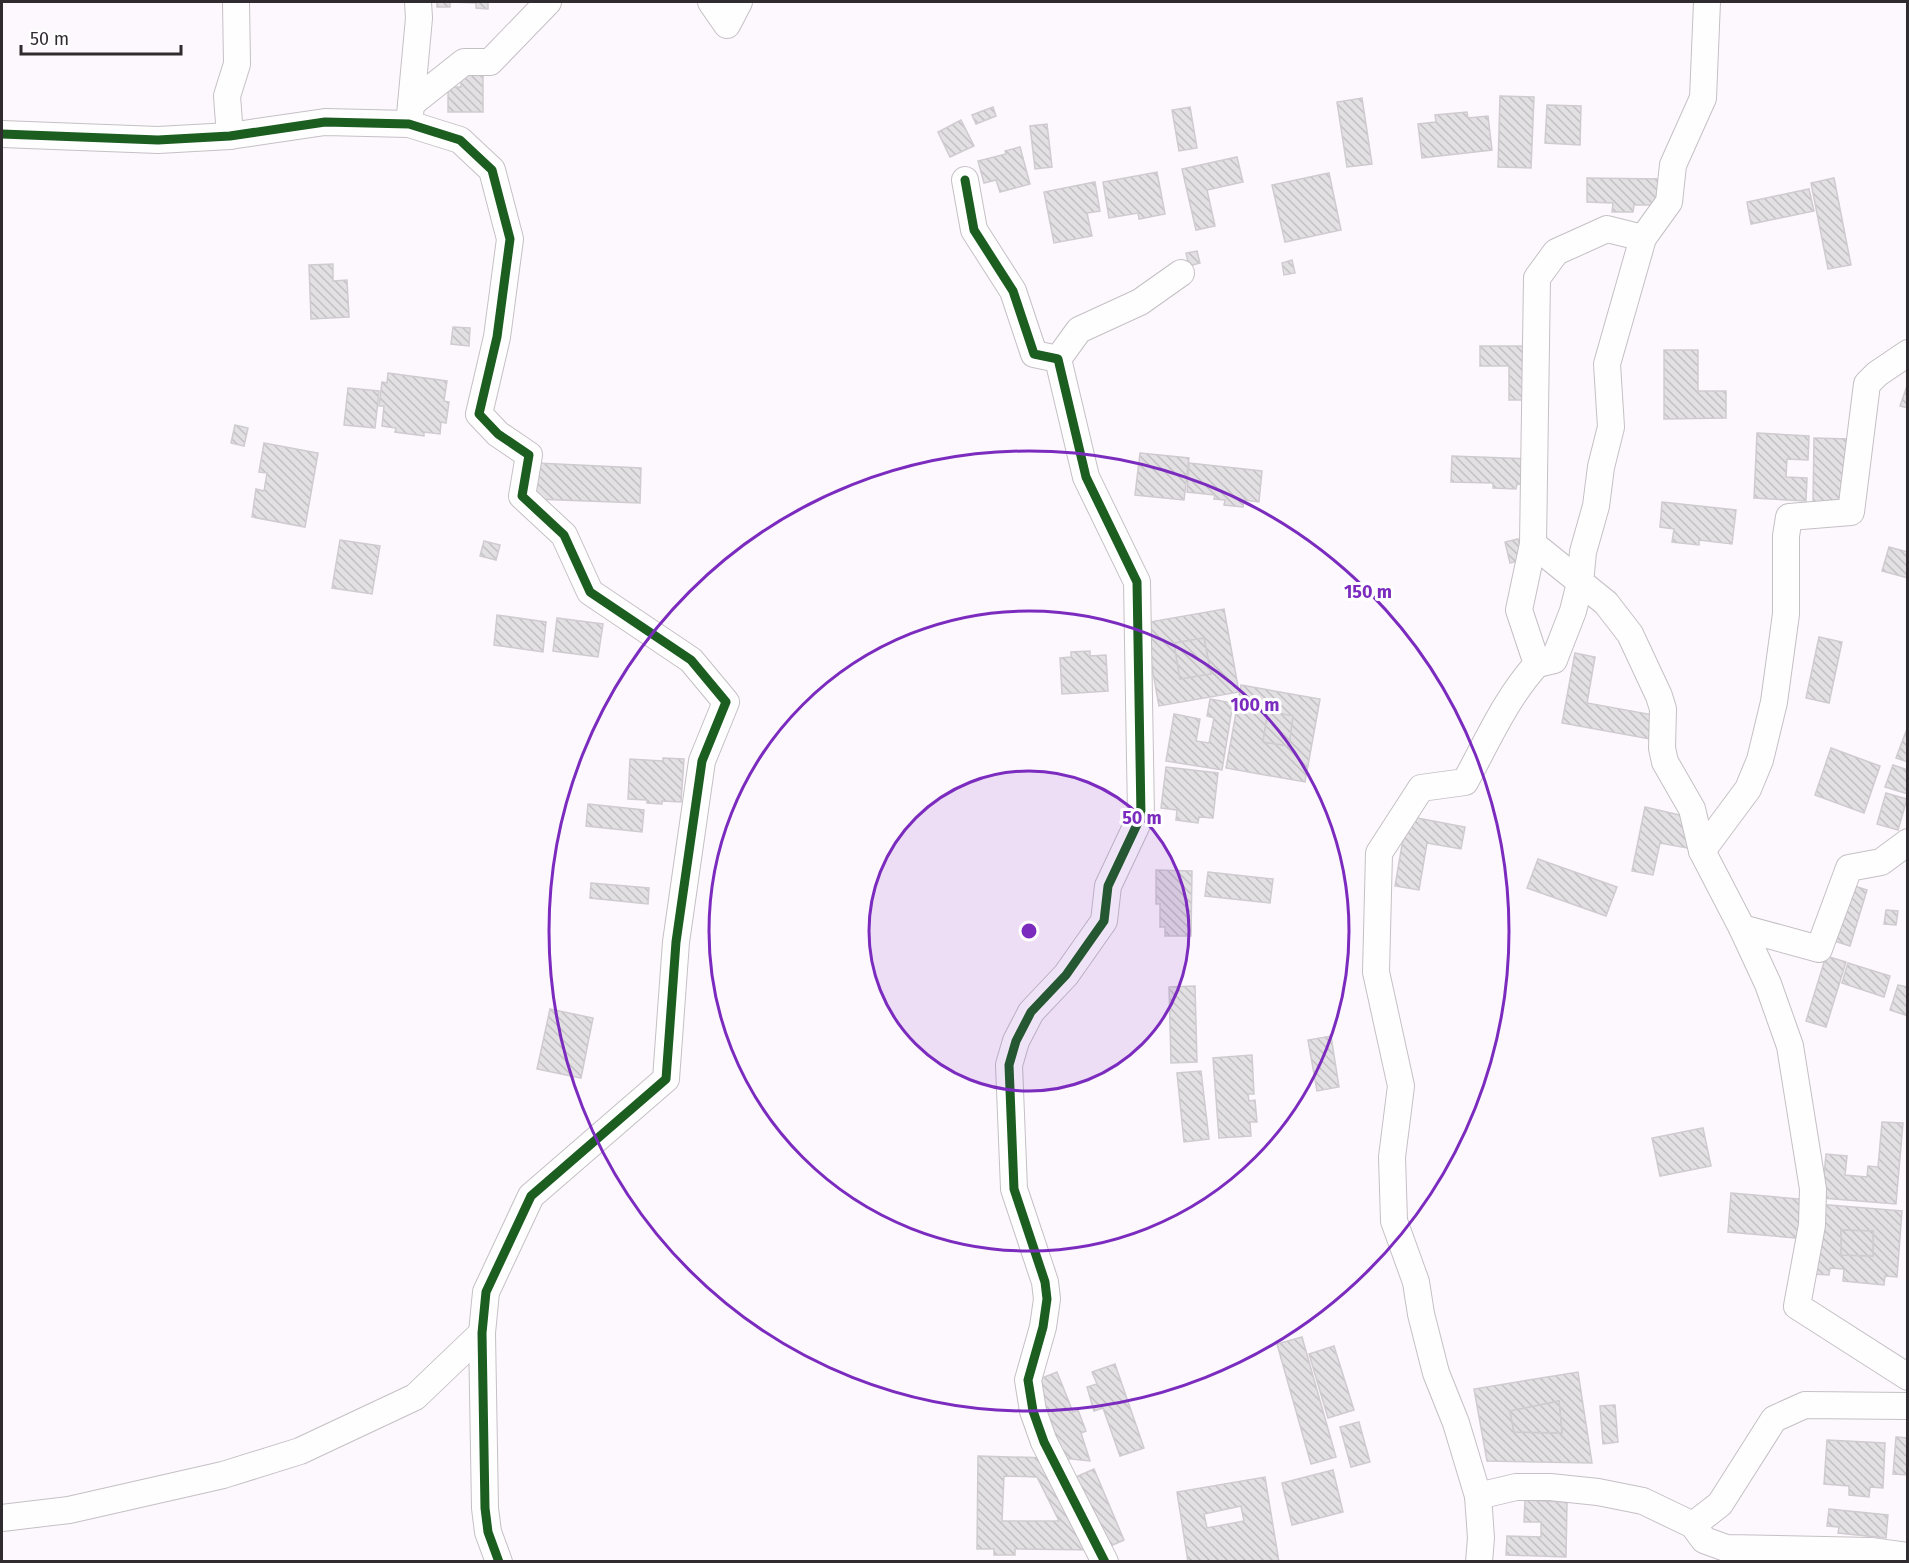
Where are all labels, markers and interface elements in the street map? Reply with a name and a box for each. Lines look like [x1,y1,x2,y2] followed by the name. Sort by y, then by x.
[21,18,182,56] scale bar
[30,28,69,50] text: 50 m
[1344,581,1392,603] text: 150 m
[1231,694,1279,716] text: 100 m
[1122,807,1162,829] text: 50 m
[1019,921,1039,941] centre of rings

